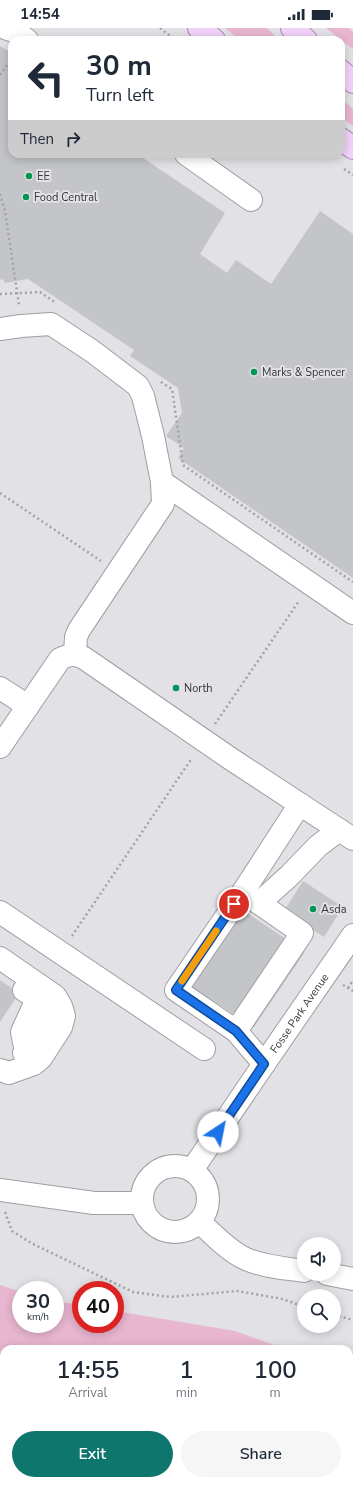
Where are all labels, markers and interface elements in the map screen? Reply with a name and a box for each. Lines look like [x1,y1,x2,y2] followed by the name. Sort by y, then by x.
[20,4,60,24] text: 14:54
[86,47,152,85] text: 30 m
[20,52,72,104] icon: left
[86,83,154,107] text: Turn left
[62,128,84,150] icon: right
[20,129,54,149] text: Then
[37,169,50,184] place label: EE
[24,171,34,181] marker: EE
[34,190,98,205] place label: Food Central
[21,192,31,202] marker: Food Central
[262,365,345,380] place label: Marks & Spencer
[249,367,259,377] marker: Marks & Spencer
[184,681,213,696] place label: North
[171,683,181,693] marker: North
[217,887,251,921] pin
[223,893,245,915] icon: arrive
[321,902,347,917] place label: Asda
[308,904,318,914] marker: Asda
[266,970,332,1056] street label: Fosse Park Avenue
[197,1111,239,1153] position arrow
[297,1237,341,1333] map controls
[297,1237,341,1281] button: sound
[72,1281,124,1333] speed limit sign: 40
[26,1288,50,1315] text: 30
[297,1289,341,1333] button: search
[27,1310,49,1324] text: km/h
[56,1354,120,1386] text: 14:55
[179,1354,194,1386] text: 1
[254,1354,297,1386] text: 100
[68,1384,107,1402] text: Arrival
[176,1384,197,1402] text: min
[270,1384,281,1402] text: m
[12,1431,173,1477] button: Exit
[181,1431,341,1477] button: Share

